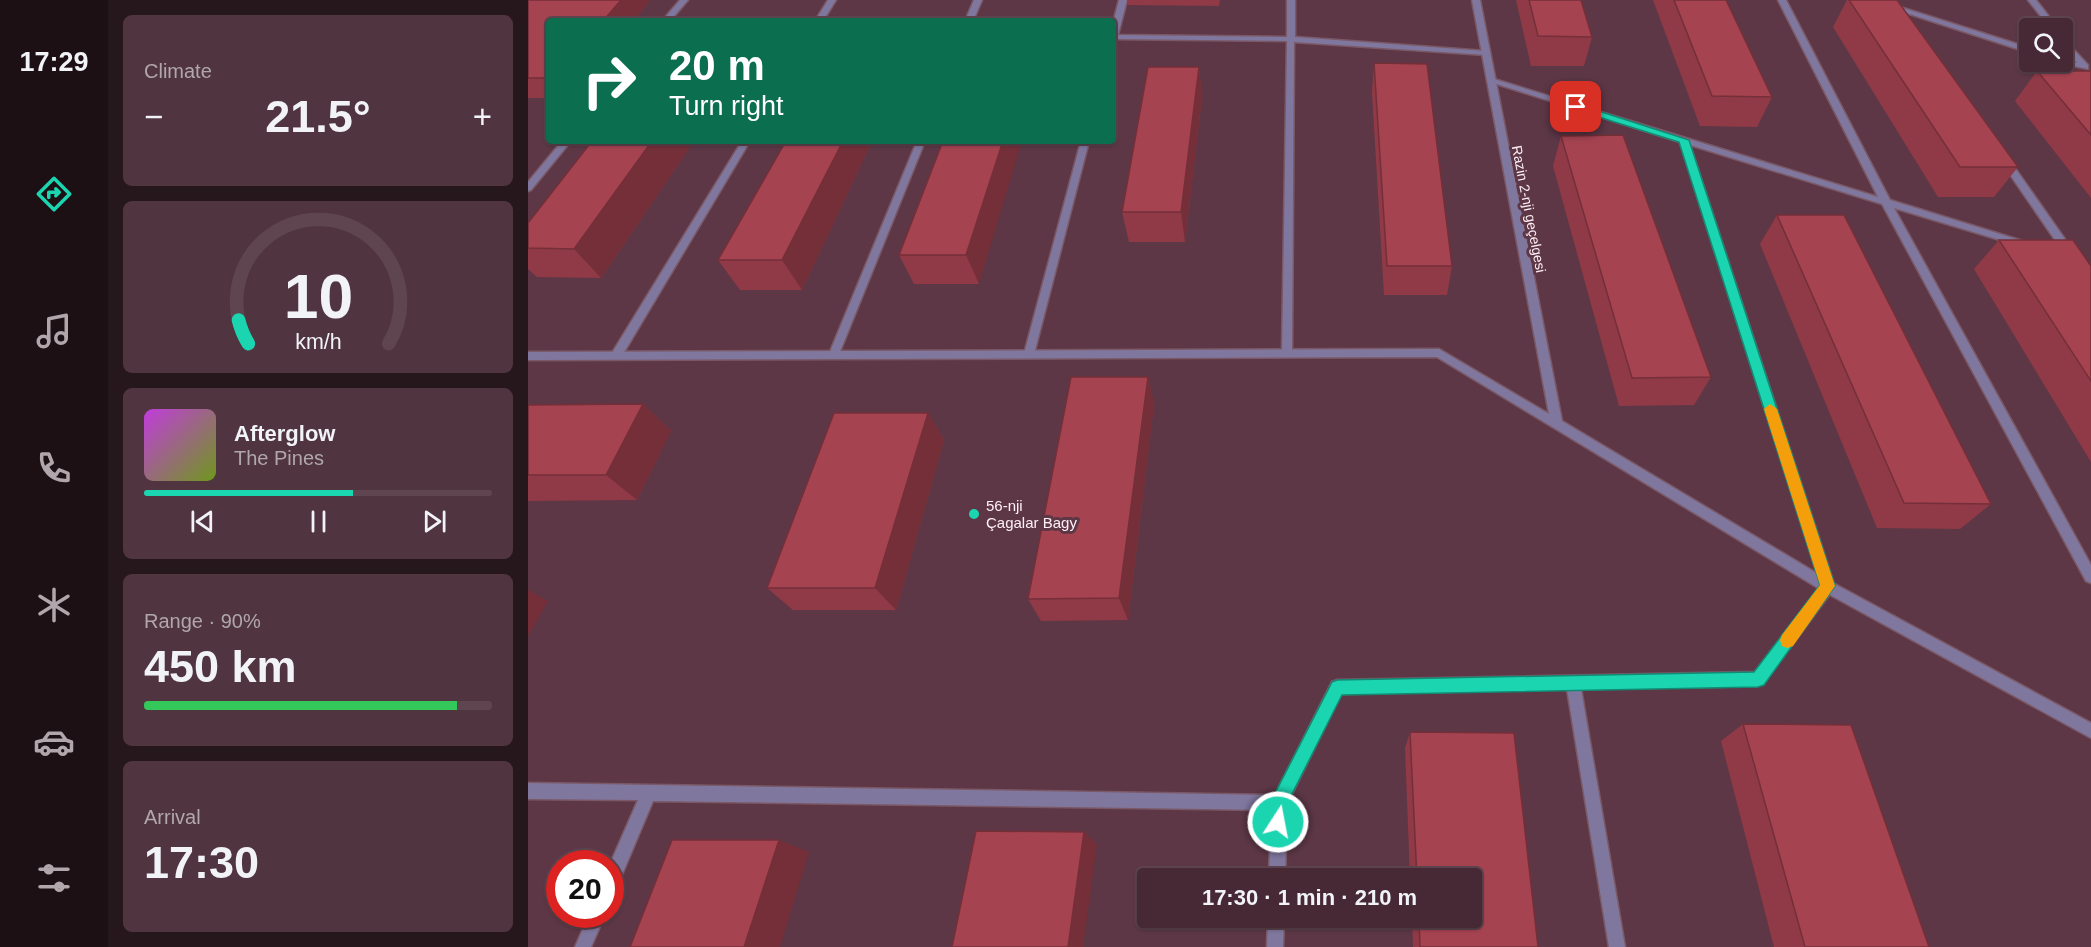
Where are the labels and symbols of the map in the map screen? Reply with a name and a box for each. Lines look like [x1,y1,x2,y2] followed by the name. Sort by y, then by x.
[1550,81,1601,132] pin
[1509,144,1549,274] street label: Razin 2-nji geçelgesi
[986,497,1077,531] place label: 56-nji Çagalar Bagy
[967,507,981,521] marker: 56-nji Çagalar Bagy
[1246,790,1310,854] position arrow
[546,850,624,928] speed limit sign: 20

